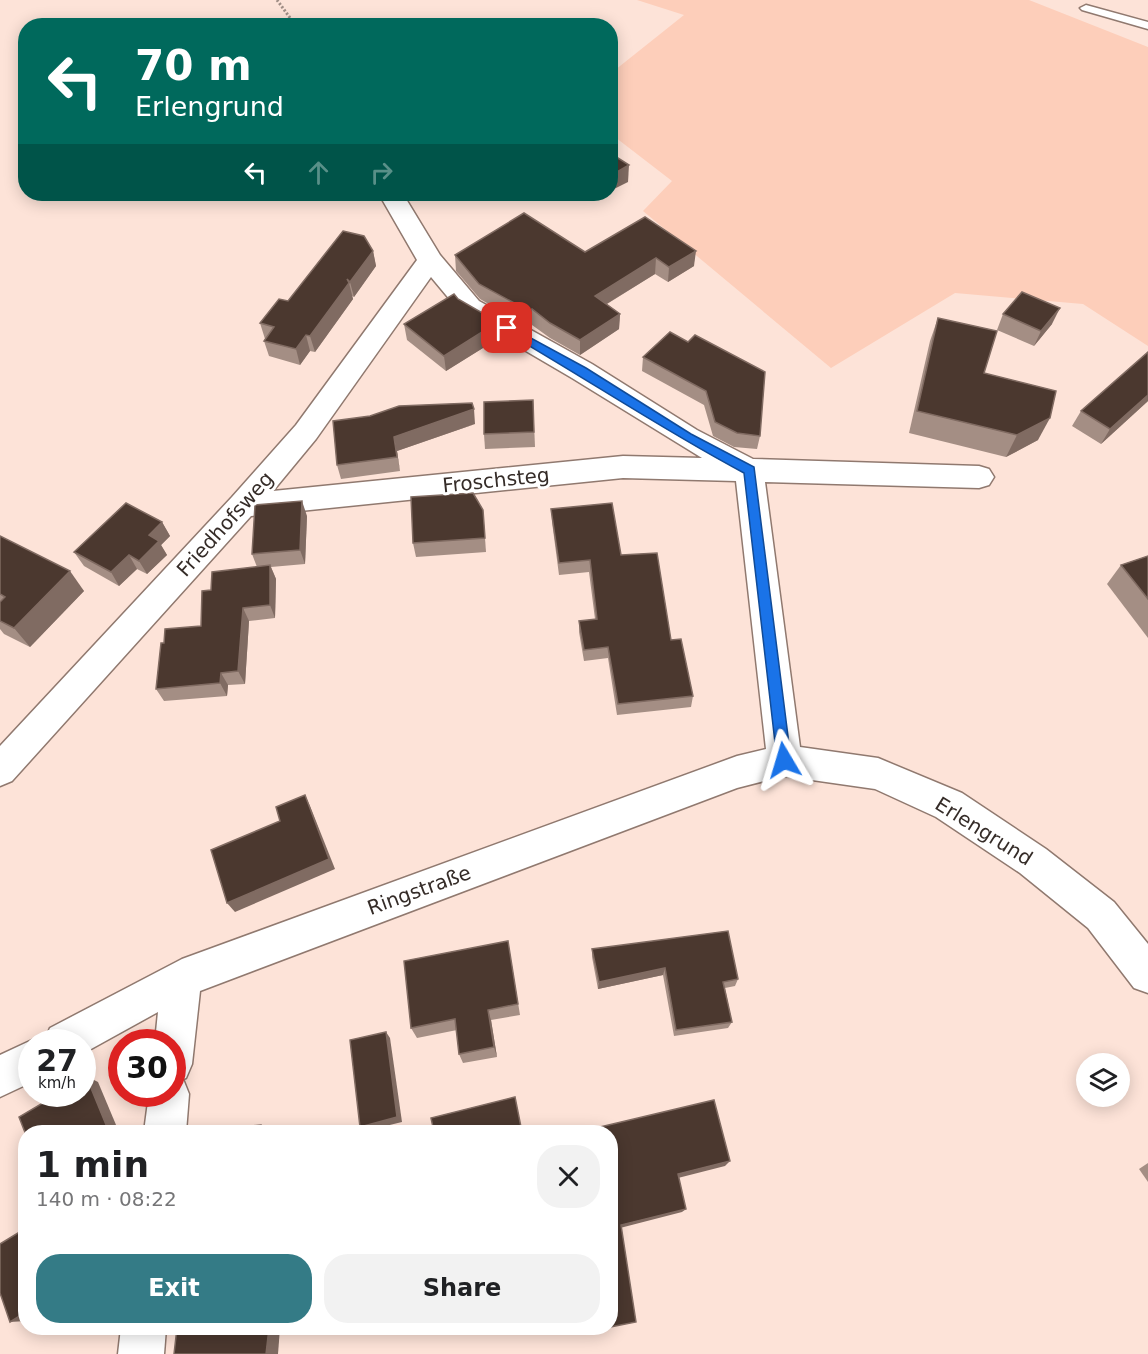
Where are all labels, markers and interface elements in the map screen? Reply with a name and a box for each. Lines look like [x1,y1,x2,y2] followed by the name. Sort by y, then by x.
[135,41,252,90] text: 70 m
[36,42,114,120] icon: left
[135,91,284,122] text: Erlengrund
[239,156,272,189] icon: left
[302,156,335,189] icon: ahead
[365,156,398,189] icon: right
[481,302,532,353] pin
[490,311,523,344] icon: arrive
[441,462,551,498] street label: Froschsteg
[172,467,278,581] street label: Friedhofsweg
[752,728,816,792] position arrow
[931,792,1037,870] street label: Erlengrund
[364,860,474,920] street label: Ringstraße
[108,1029,186,1107] speed limit sign: 30
[36,1043,78,1078] text: 27
[1076,1053,1130,1107] map controls
[1076,1053,1130,1107] button: layers
[38,1074,76,1092] text: km/h
[36,1144,149,1185] text: 1 min
[537,1145,600,1208] button: close
[36,1187,177,1211] text: 140 m · 08:22
[36,1254,312,1323] button: Exit
[324,1254,600,1323] button: Share

